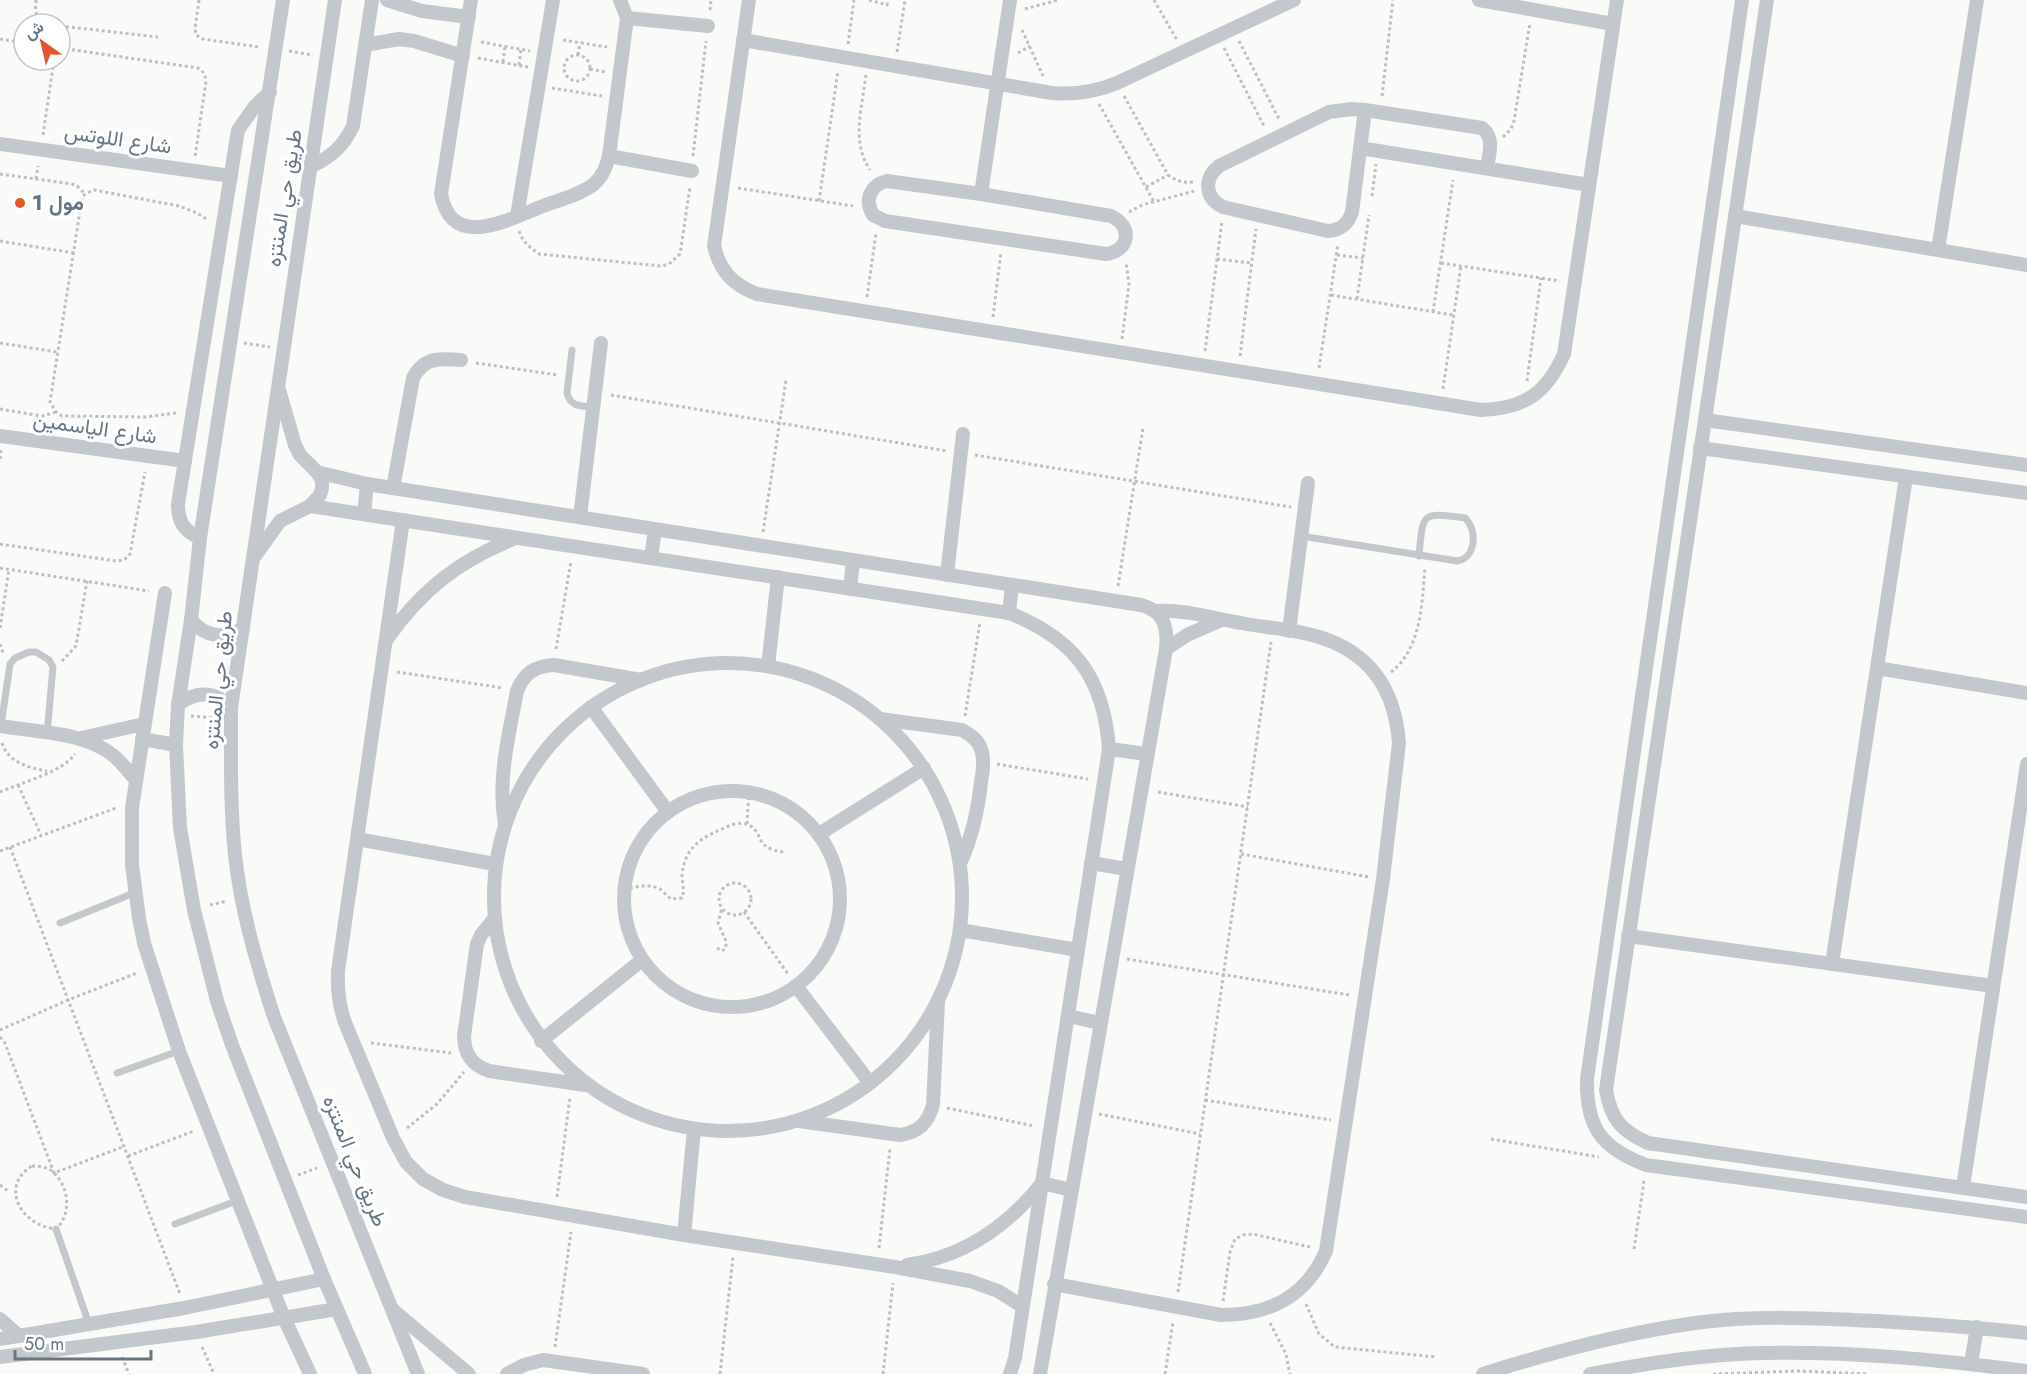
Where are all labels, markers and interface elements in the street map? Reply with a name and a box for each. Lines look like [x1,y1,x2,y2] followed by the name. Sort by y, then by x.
[12,12,72,72] north arrow
[19,15,48,45] text: ش
[62,117,174,161] street label: شارع اللوتس
[258,127,312,269] street label: طريق حي المنتزه
[32,188,84,218] place label: مول 1
[13,196,27,210] marker: مول 1
[31,404,159,452] street label: شارع الياسمين
[196,609,242,751] street label: طريق حي المنتزه
[313,1091,395,1232] street label: طريق حي المنتزه
[15,1323,152,1361] scale bar
[24,1331,64,1357] text: 50 m

